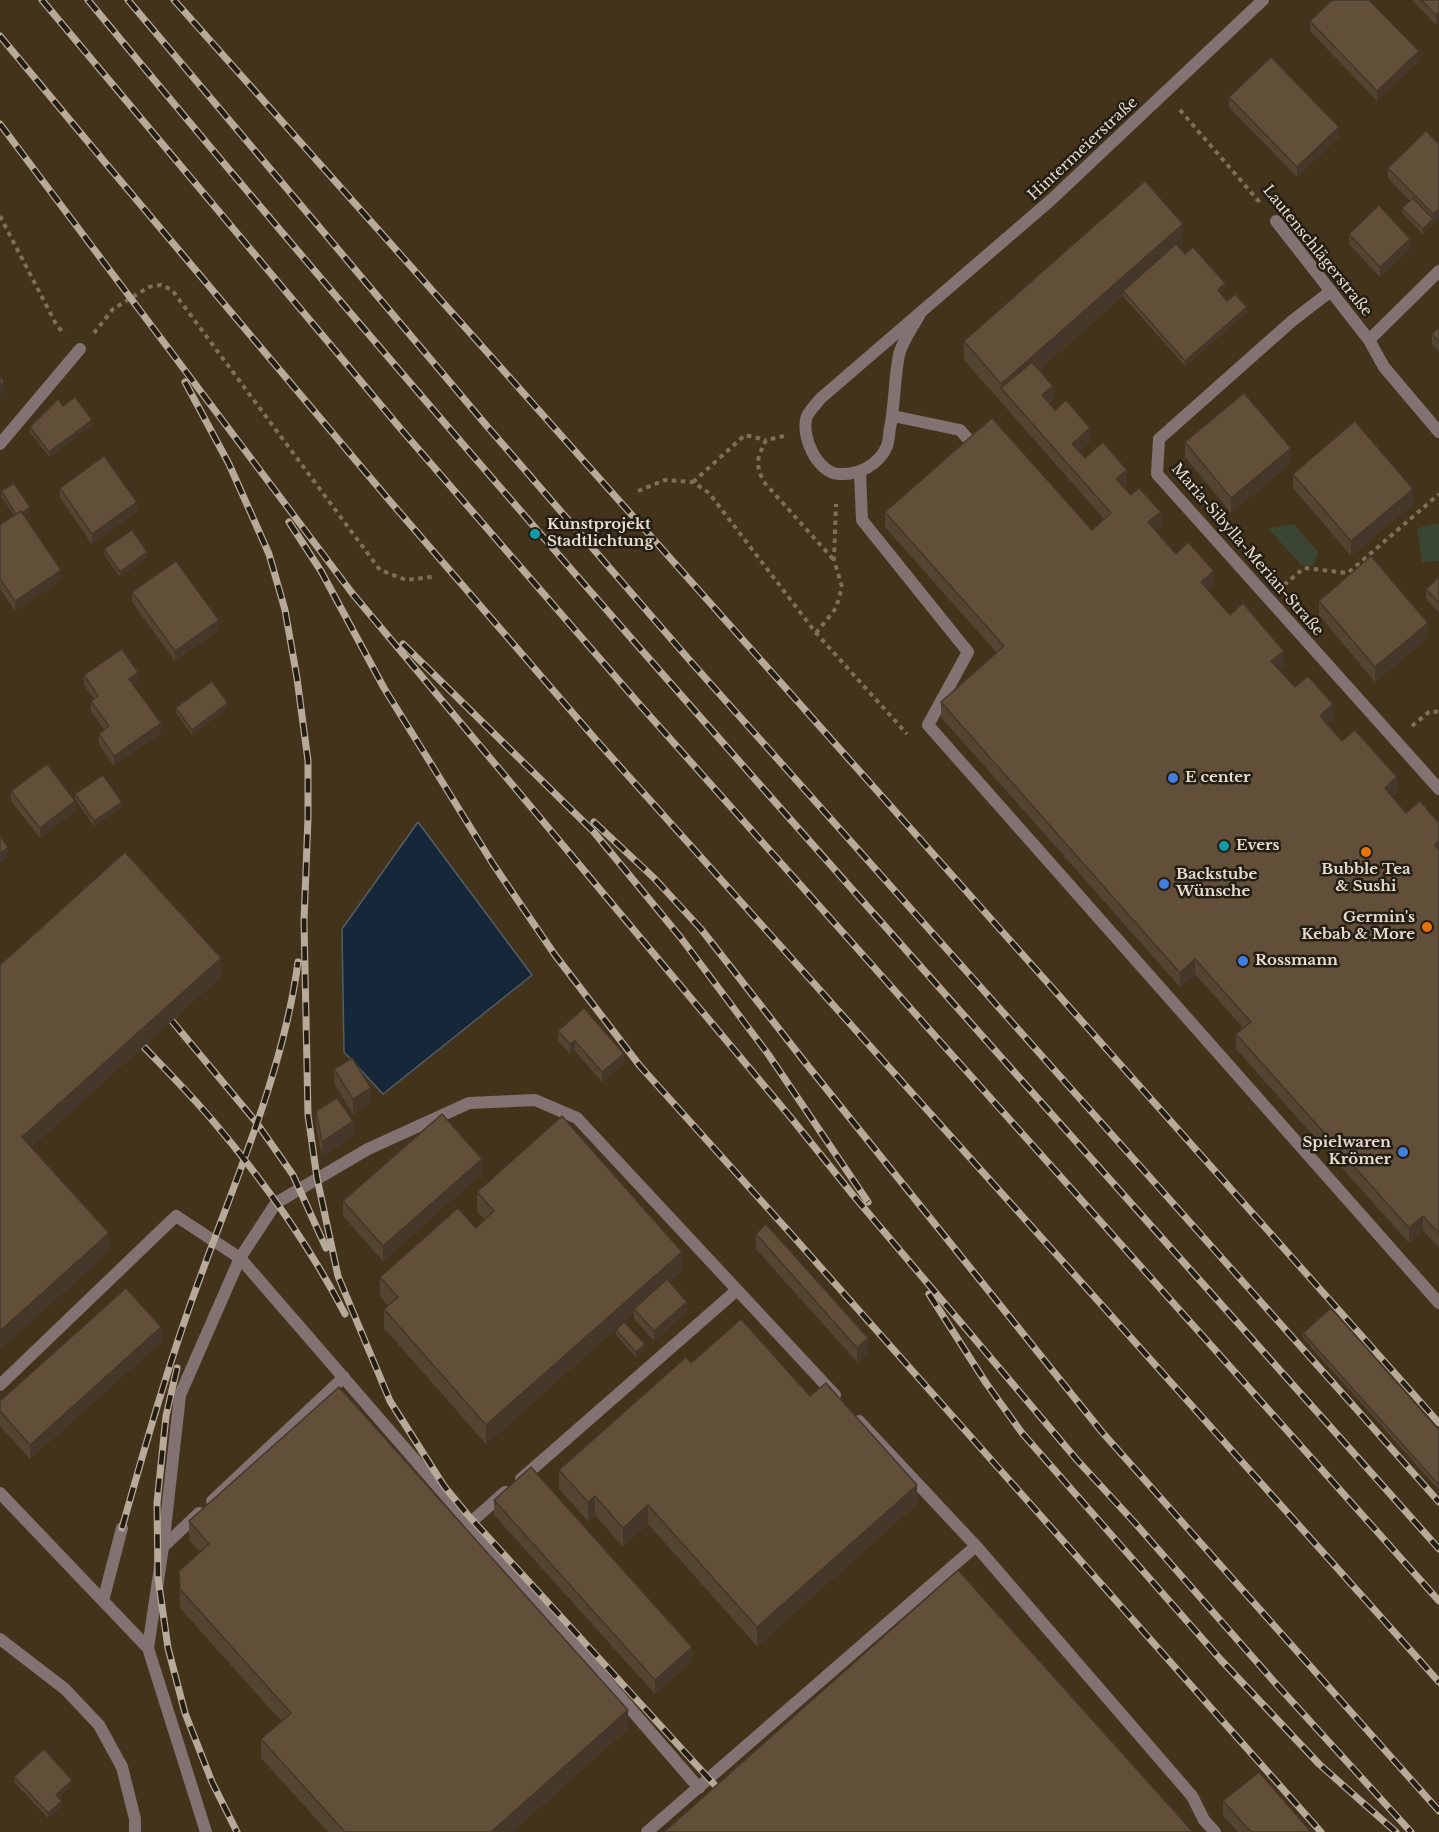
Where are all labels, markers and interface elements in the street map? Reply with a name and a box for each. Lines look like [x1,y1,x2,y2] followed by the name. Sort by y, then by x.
[1025,94,1141,204] street label: Hintermeierstraße
[1259,182,1375,320] street label: Lautenschlägerstraße
[1167,460,1327,640] street label: Maria-Sibylla-Merian-Straße
[547,516,654,551] place label: Kunstprojekt Stadtlichtung
[528,527,542,541] marker: Kunstprojekt Stadtlichtung
[1185,769,1251,787] place label: E center
[1166,771,1180,785] marker: E center
[1236,837,1280,855] place label: Evers
[1217,839,1231,853] marker: Evers
[1359,845,1373,859] marker: Bubble Tea & Sushi
[1321,861,1411,896] place label: Bubble Tea & Sushi
[1176,866,1257,901] place label: Backstube Wünsche
[1157,877,1171,891] marker: Backstube Wünsche
[1301,909,1415,944] place label: Germin's Kebab & More
[1420,920,1434,934] marker: Germin's Kebab & More
[1255,952,1338,970] place label: Rossmann
[1236,954,1250,968] marker: Rossmann
[1302,1134,1391,1169] place label: Spielwaren Krömer
[1396,1145,1410,1159] marker: Spielwaren Krömer

